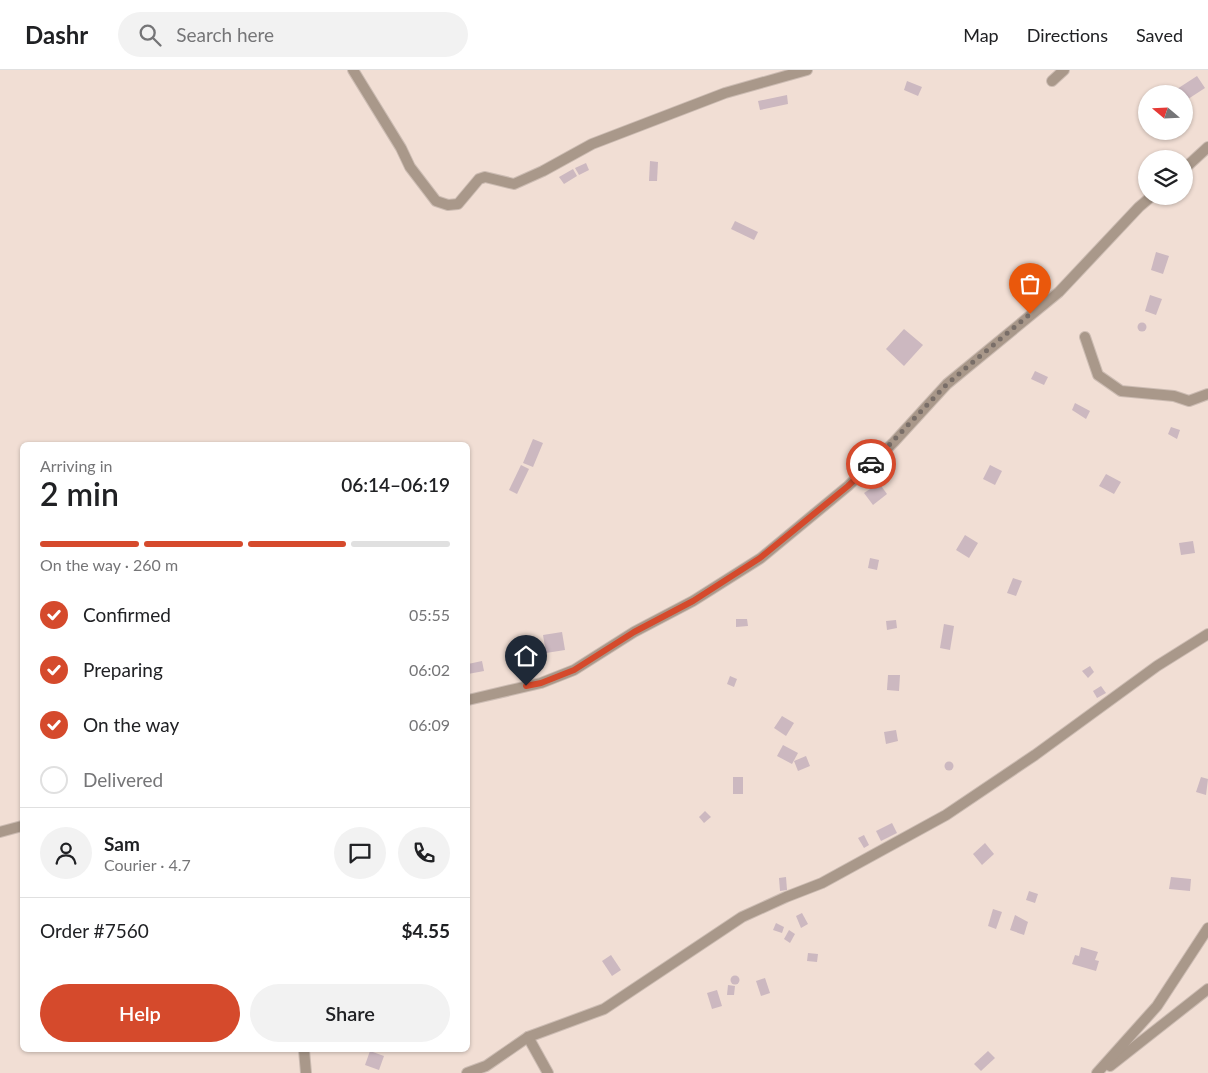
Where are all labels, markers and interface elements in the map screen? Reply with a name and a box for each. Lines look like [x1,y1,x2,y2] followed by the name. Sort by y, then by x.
[118,12,468,57] search box
[25,20,88,49] text: Dashr
[136,21,164,49] icon: search
[176,23,274,46] text: Search here
[963,24,999,46] text: Map
[1027,24,1108,46] text: Directions
[1136,24,1183,46] text: Saved
[1138,85,1192,140] north arrow
[1138,85,1193,205] map controls
[1138,150,1193,205] button: layers
[1009,263,1051,314] pin
[1016,270,1044,298] icon: bag
[846,439,896,489] courier
[857,450,885,478] icon: car
[40,456,113,475] text: Arriving in
[341,473,450,496] text: 06:14–06:19
[40,474,119,513] text: 2 min
[40,555,178,574] text: On the way · 260 m
[40,601,68,629] icon: check
[83,603,171,626] text: Confirmed
[409,605,450,624] text: 05:55
[505,635,547,686] pin
[512,642,540,670] icon: home
[40,656,68,684] icon: check
[83,658,163,681] text: Preparing
[409,660,450,679] text: 06:02
[40,711,68,739] icon: check
[83,713,179,736] text: On the way
[409,715,450,734] text: 06:09
[83,768,163,791] text: Delivered
[40,827,92,879] button: person
[334,827,386,879] button: chat
[398,827,450,879] button: phone
[104,832,140,855] text: Sam
[104,855,191,874] text: Courier · 4.7
[40,919,149,942] text: Order #7560
[401,919,450,942] text: $4.55
[40,984,240,1042] button: Help
[250,984,450,1042] button: Share

